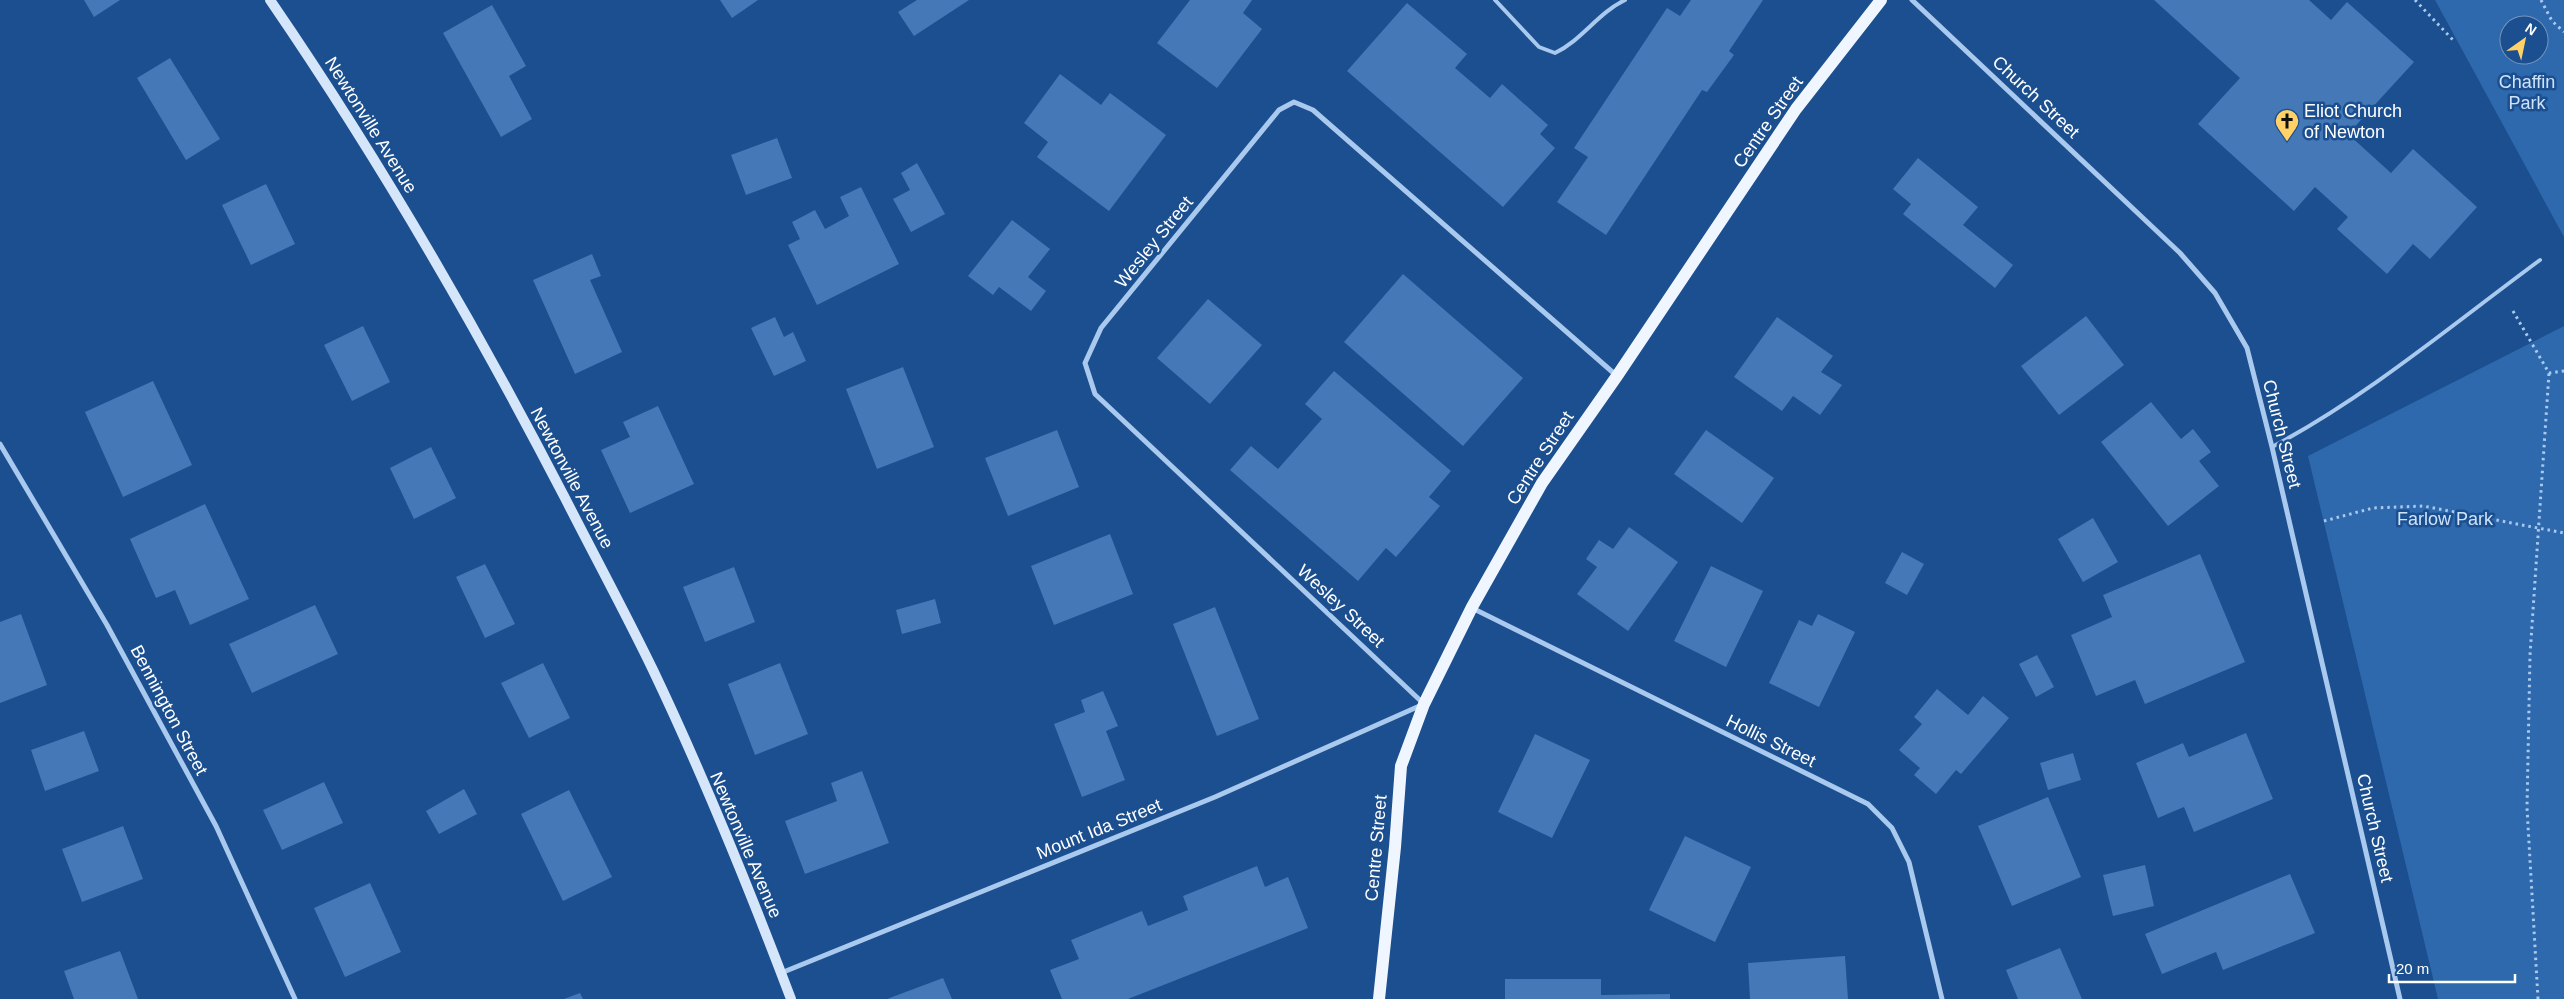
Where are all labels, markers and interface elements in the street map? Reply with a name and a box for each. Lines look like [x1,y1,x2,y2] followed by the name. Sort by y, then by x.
[2499,15,2549,65] north arrow
[2522,20,2540,39] text: N
[1989,52,2083,142] street label: Church Street
[321,53,421,197] street label: Newtonville Avenue
[1729,72,1807,172] street label: Centre Street
[2499,72,2555,113] park label: Chaffin Park
[2304,101,2402,142] place label: Eliot Church of Newton
[2274,108,2300,142] church icon: Eliot Church of Newton
[1111,192,1197,292] street label: Wesley Street
[2259,378,2305,490] street label: Church Street
[526,404,618,552] street label: Newtonville Avenue
[1502,408,1578,508] street label: Centre Street
[2397,509,2494,529] park label: Farlow Park
[1293,561,1389,651] street label: Wesley Street
[126,642,212,778] street label: Bennington Street
[1723,711,1819,771] street label: Hollis Street
[706,769,786,921] street label: Newtonville Avenue
[2353,772,2397,884] street label: Church Street
[1361,794,1391,902] street label: Centre Street
[1034,795,1164,863] street label: Mount Ida Street
[2389,952,2515,984] scale bar
[2396,960,2429,977] text: 20 m

